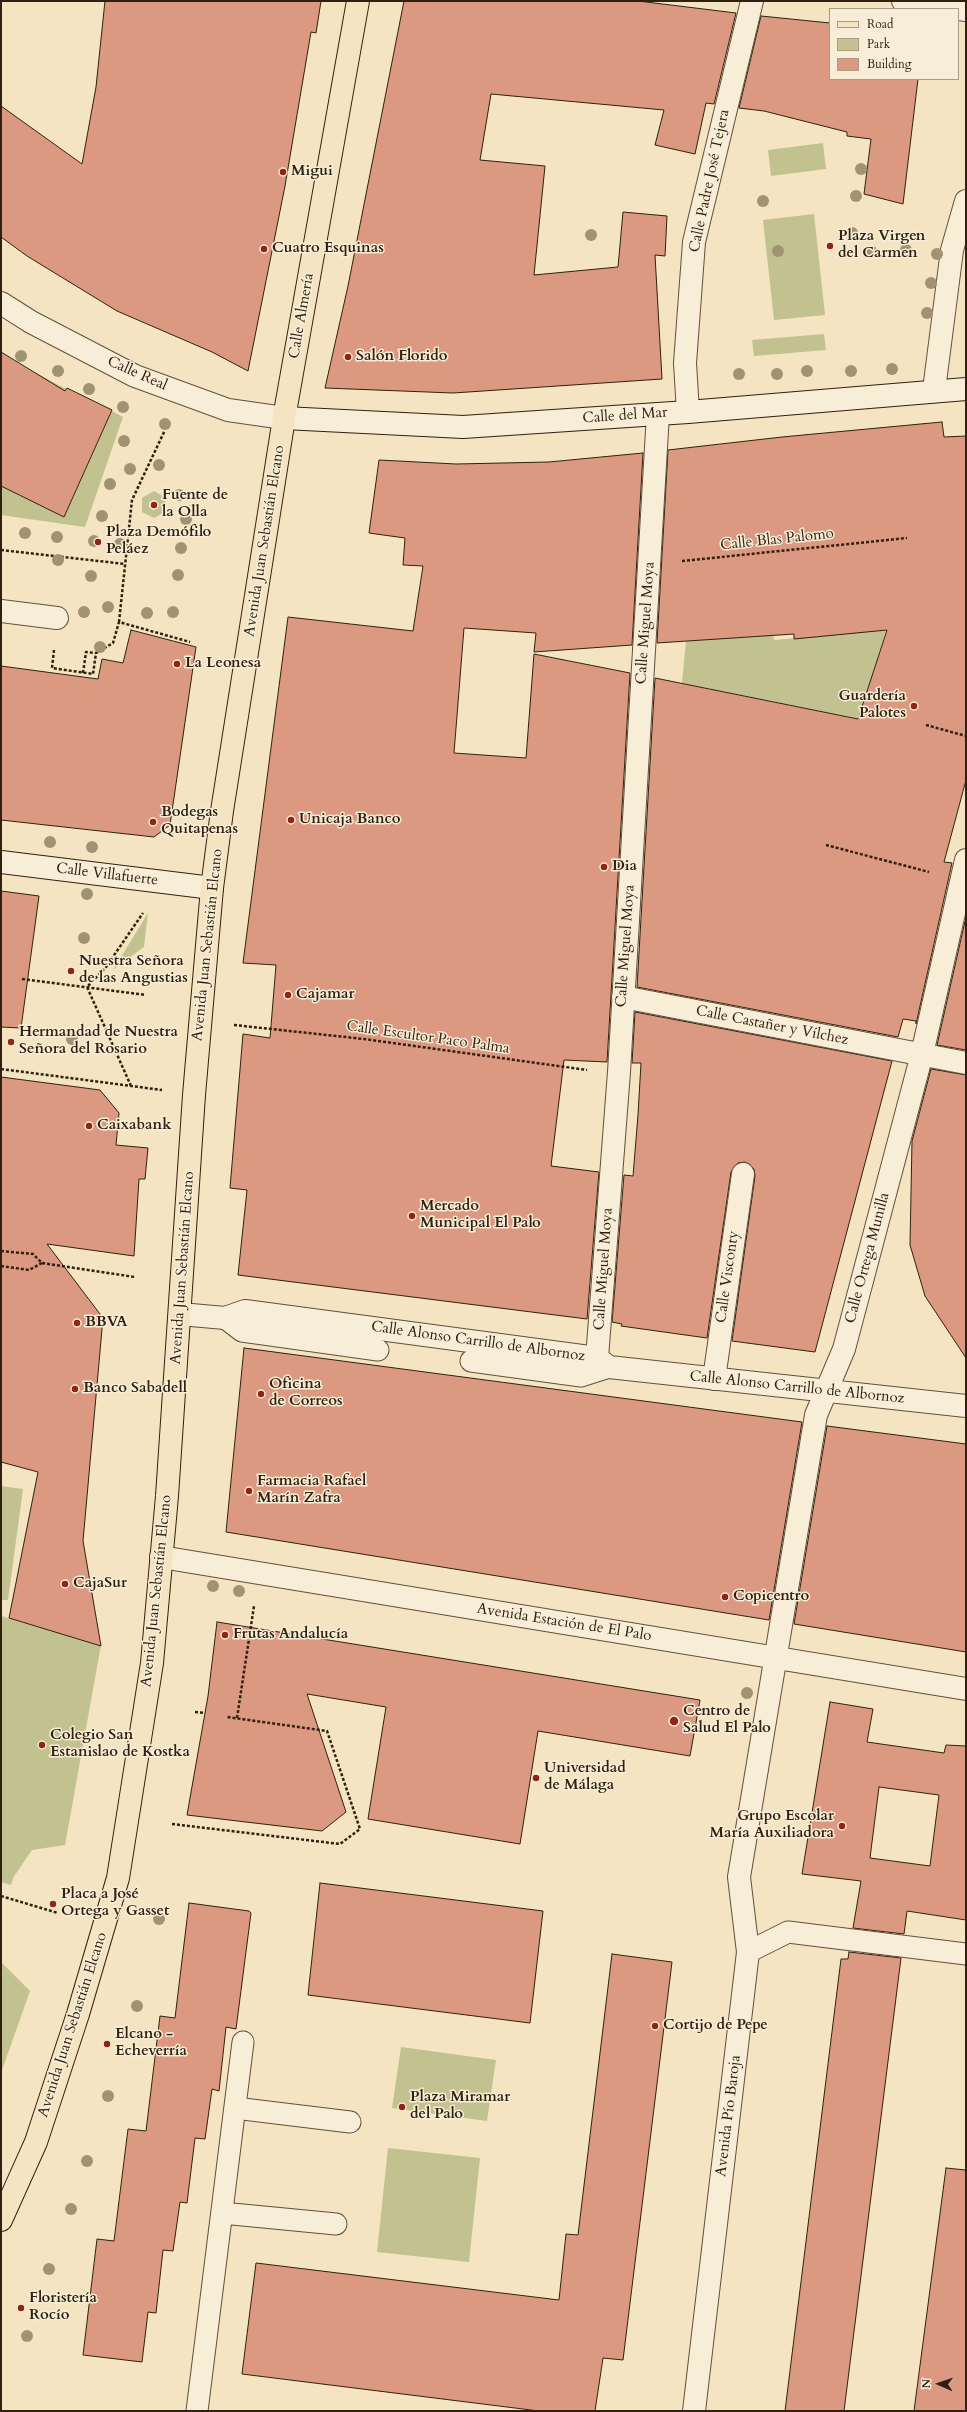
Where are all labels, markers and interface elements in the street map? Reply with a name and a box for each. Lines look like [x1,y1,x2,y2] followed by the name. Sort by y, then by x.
[829,8,959,80] legend
[867,16,893,32] text: Road
[867,36,890,52] text: Park
[867,56,911,72] text: Building
[686,108,734,254] street label: Calle Padre José Tejera
[291,163,333,181] place label: Migui
[278,167,288,177] marker: Migui
[838,228,925,263] place label: Plaza Virgen del Carmen
[272,240,384,258] place label: Cuatro Esquinas
[825,241,835,251] marker: Plaza Virgen del Carmen
[259,244,269,254] marker: Cuatro Esquinas
[286,272,318,360] street label: Calle Almería
[356,348,448,366] place label: Salón Florido
[343,352,353,362] marker: Salón Florido
[104,353,170,395] street label: Calle Real
[582,404,668,428] street label: Calle del Mar
[241,444,289,638] street label: Avenida Juan Sebastián Elcano
[162,487,228,522] place label: Fuente de la Olla
[149,500,159,510] marker: Fuente de la Olla
[106,524,211,559] place label: Plaza Demófilo Peláez
[719,525,835,555] street label: Calle Blas Palomo
[93,537,103,547] marker: Plaza Demófilo Peláez
[633,561,659,685] street label: Calle Miguel Moya
[185,655,261,673] place label: La Leonesa
[172,659,182,669] marker: La Leonesa
[838,688,906,723] place label: Guardería Palotes
[909,701,919,711] marker: Guardería Palotes
[161,804,238,839] place label: Bodegas Quitapenas
[299,811,401,829] place label: Unicaja Banco
[286,815,296,825] marker: Unicaja Banco
[148,817,158,827] marker: Bodegas Quitapenas
[189,848,227,1042] street label: Avenida Juan Sebastián Elcano
[612,858,637,876] place label: Dia
[55,860,159,890] street label: Calle Villafuerte
[599,862,609,872] marker: Dia
[613,884,639,1008] street label: Calle Miguel Moya
[79,953,188,988] place label: Nuestra Señora de las Angustias
[66,966,76,976] marker: Nuestra Señora de las Angustias
[296,986,355,1004] place label: Cajamar
[283,990,293,1000] marker: Cajamar
[694,1002,850,1050] street label: Calle Castañer y Vílchez
[345,1018,511,1058] street label: Calle Escultor Paco Palma
[19,1024,178,1059] place label: Hermandad de Nuestra Señora del Rosario
[6,1037,16,1047] marker: Hermandad de Nuestra Señora del Rosario
[97,1117,172,1135] place label: Caixabank
[84,1121,94,1131] marker: Caixabank
[167,1171,199,1365] street label: Avenida Juan Sebastián Elcano
[842,1191,894,1325] street label: Calle Ortega Munilla
[420,1198,541,1233] place label: Mercado Municipal El Palo
[591,1207,617,1331] street label: Calle Miguel Moya
[407,1211,417,1221] marker: Mercado Municipal El Palo
[713,1230,743,1324] street label: Calle Visconty
[85,1314,127,1332] place label: BBVA
[72,1318,82,1328] marker: BBVA
[370,1318,586,1366] street label: Calle Alonso Carrillo de Albornoz
[689,1368,905,1408] street label: Calle Alonso Carrillo de Albornoz
[269,1376,343,1411] place label: Oficina de Correos
[83,1380,187,1398] place label: Banco Sabadell
[70,1384,80,1394] marker: Banco Sabadell
[256,1389,266,1399] marker: Oficina de Correos
[257,1473,366,1508] place label: Farmacia Rafael Marín Zafra
[244,1486,254,1496] marker: Farmacia Rafael Marín Zafra
[138,1494,176,1688] street label: Avenida Juan Sebastián Elcano
[73,1575,127,1593] place label: CajaSur
[60,1579,70,1589] marker: CajaSur
[733,1588,809,1606] place label: Copicentro
[720,1592,730,1602] marker: Copicentro
[475,1600,653,1646] street label: Avenida Estación de El Palo
[233,1626,348,1644] place label: Frutas Andalucía
[220,1630,230,1640] marker: Frutas Andalucía
[683,1703,771,1738] place label: Centro de Salud El Palo
[668,1715,680,1727] marker: Centro de Salud El Palo
[50,1727,190,1762] place label: Colegio San Estanislao de Kostka
[37,1740,47,1750] marker: Colegio San Estanislao de Kostka
[544,1760,626,1795] place label: Universidad de Málaga
[531,1773,541,1783] marker: Universidad de Málaga
[709,1808,834,1843] place label: Grupo Escolar María Auxiliadora
[837,1821,847,1831] marker: Grupo Escolar María Auxiliadora
[61,1886,169,1921] place label: Placa a José Ortega y Gasset
[48,1899,58,1909] marker: Placa a José Ortega y Gasset
[35,1930,111,2120] street label: Avenida Juan Sebastián Elcano
[663,2017,768,2035] place label: Cortijo de Pepe
[650,2021,660,2031] marker: Cortijo de Pepe
[115,2026,187,2061] place label: Elcano - Echeverría
[102,2039,112,2049] marker: Elcano - Echeverría
[713,2054,745,2178] street label: Avenida Pío Baroja
[410,2089,510,2124] place label: Plaza Miramar del Palo
[397,2102,407,2112] marker: Plaza Miramar del Palo
[29,2290,97,2325] place label: Floristería Rocío
[16,2303,26,2313] marker: Floristería Rocío
[919,2364,959,2404] north arrow
[919,2379,934,2389] text: N

